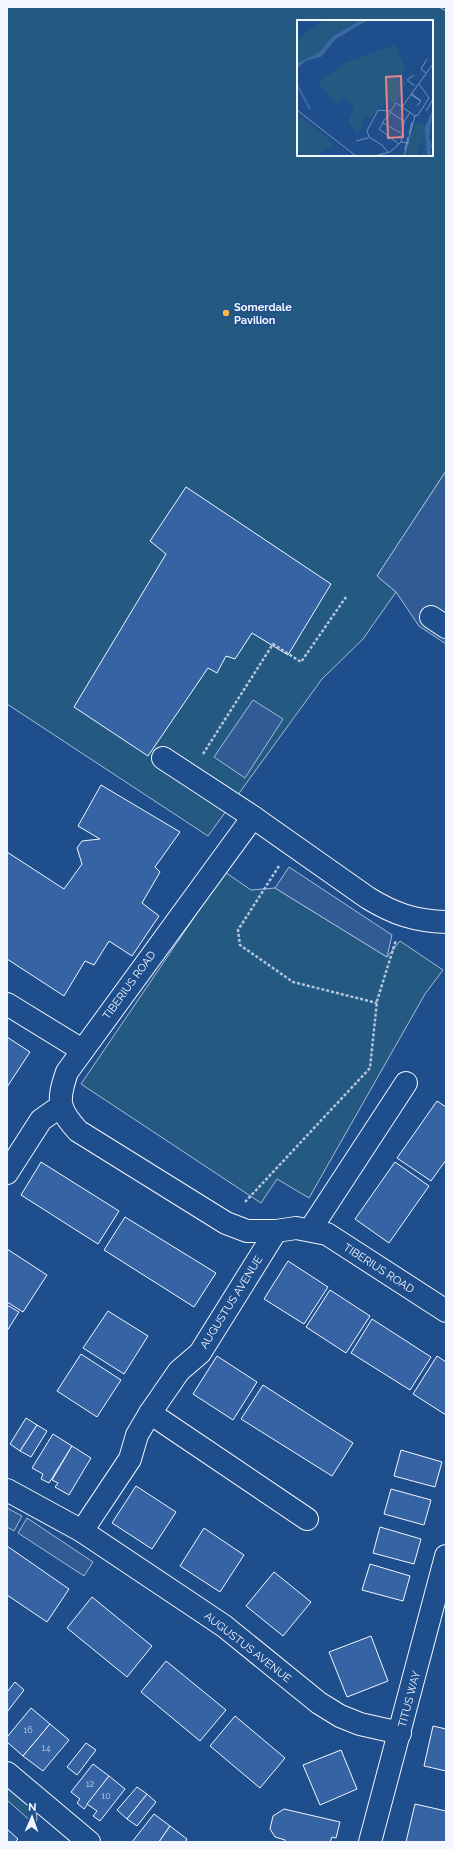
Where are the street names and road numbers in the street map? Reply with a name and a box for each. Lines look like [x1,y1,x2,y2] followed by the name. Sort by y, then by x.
[100,948,159,1022] street label: TIBERIUS ROAD
[341,1241,417,1296] street label: TIBERIUS ROAD
[198,1253,265,1351] street label: AUGUSTUS AVENUE
[202,1609,294,1686] street label: AUGUSTUS AVENUE
[396,1669,423,1729] street label: TITUS WAY

